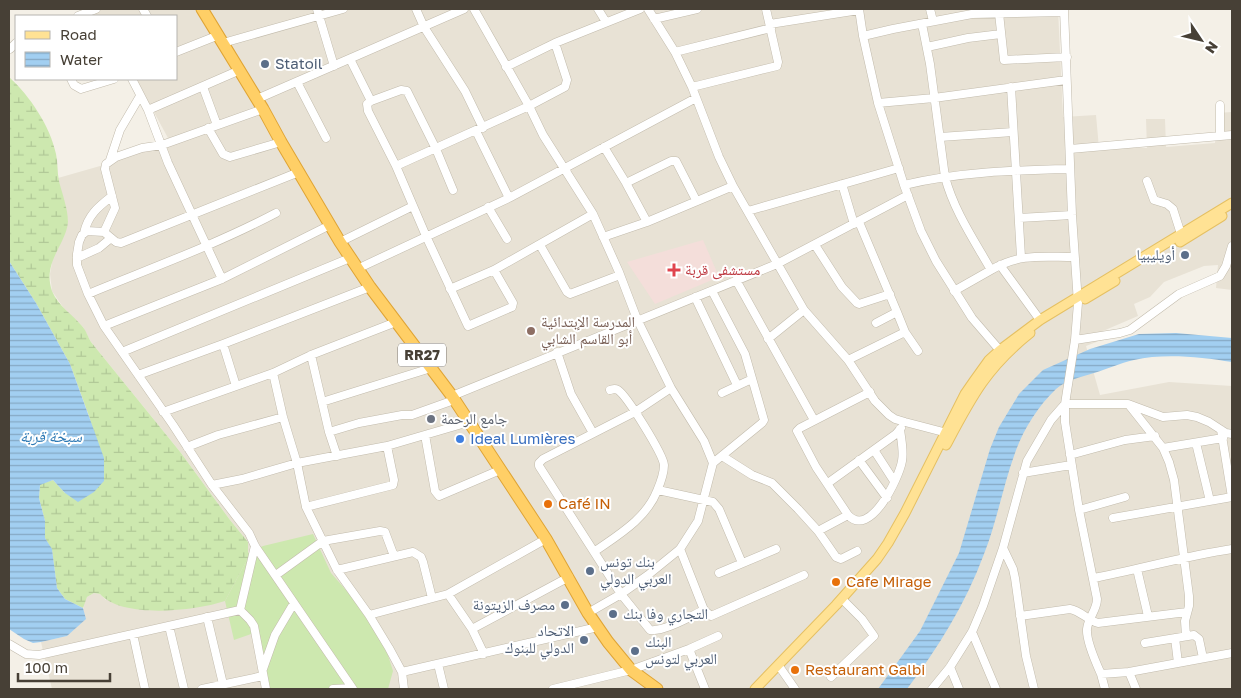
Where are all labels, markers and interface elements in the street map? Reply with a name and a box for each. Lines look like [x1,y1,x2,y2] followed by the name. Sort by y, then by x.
[15,15,178,80] legend
[1176,15,1226,65] north arrow
[60,25,97,43] text: Road
[1202,39,1222,57] text: N
[60,50,103,68] text: Water
[275,54,323,72] place label: Statoil
[259,58,271,70] marker: Statoil
[1137,245,1175,264] place label: أويليبيا
[1179,249,1191,261] marker: أويليبيا
[685,260,760,280] place label: مستشفى قربة
[667,263,681,277] marker: مستشفى قربة
[541,312,635,351] place label: المدرسة الإبتدائية أبو القاسم الشابي
[525,325,537,337] marker: المدرسة الإبتدائية أبو القاسم الشابي
[398,344,446,366] road number: RR27
[441,409,508,429] place label: جامع الرحمة
[425,413,437,425] marker: جامع الرحمة
[20,426,82,446] water label: سبخة قربة
[470,429,575,447] place label: Ideal Lumières
[454,433,466,445] marker: Ideal Lumières
[558,494,611,512] place label: Café IN
[542,498,554,510] marker: Café IN
[600,552,672,591] place label: بنك تونس العربي الدولي
[584,565,596,577] marker: بنك تونس العربي الدولي
[846,572,932,590] place label: Cafe Mirage
[830,576,842,588] marker: Cafe Mirage
[473,595,555,614] place label: مصرف الزيتونة
[559,599,571,611] marker: مصرف الزيتونة
[623,604,708,626] place label: التجاري وفا بنك
[607,608,619,620] marker: التجاري وفا بنك
[505,621,574,660] place label: الاتحاد الدولي للبنوك
[645,632,717,671] place label: البنك العربي لتونس
[578,634,590,646] marker: الاتحاد الدولي للبنوك
[629,645,641,657] marker: البنك العربي لتونس
[18,650,110,682] scale bar
[25,658,68,676] text: 100 m
[805,660,925,678] place label: Restaurant Galbi
[789,664,801,676] marker: Restaurant Galbi

